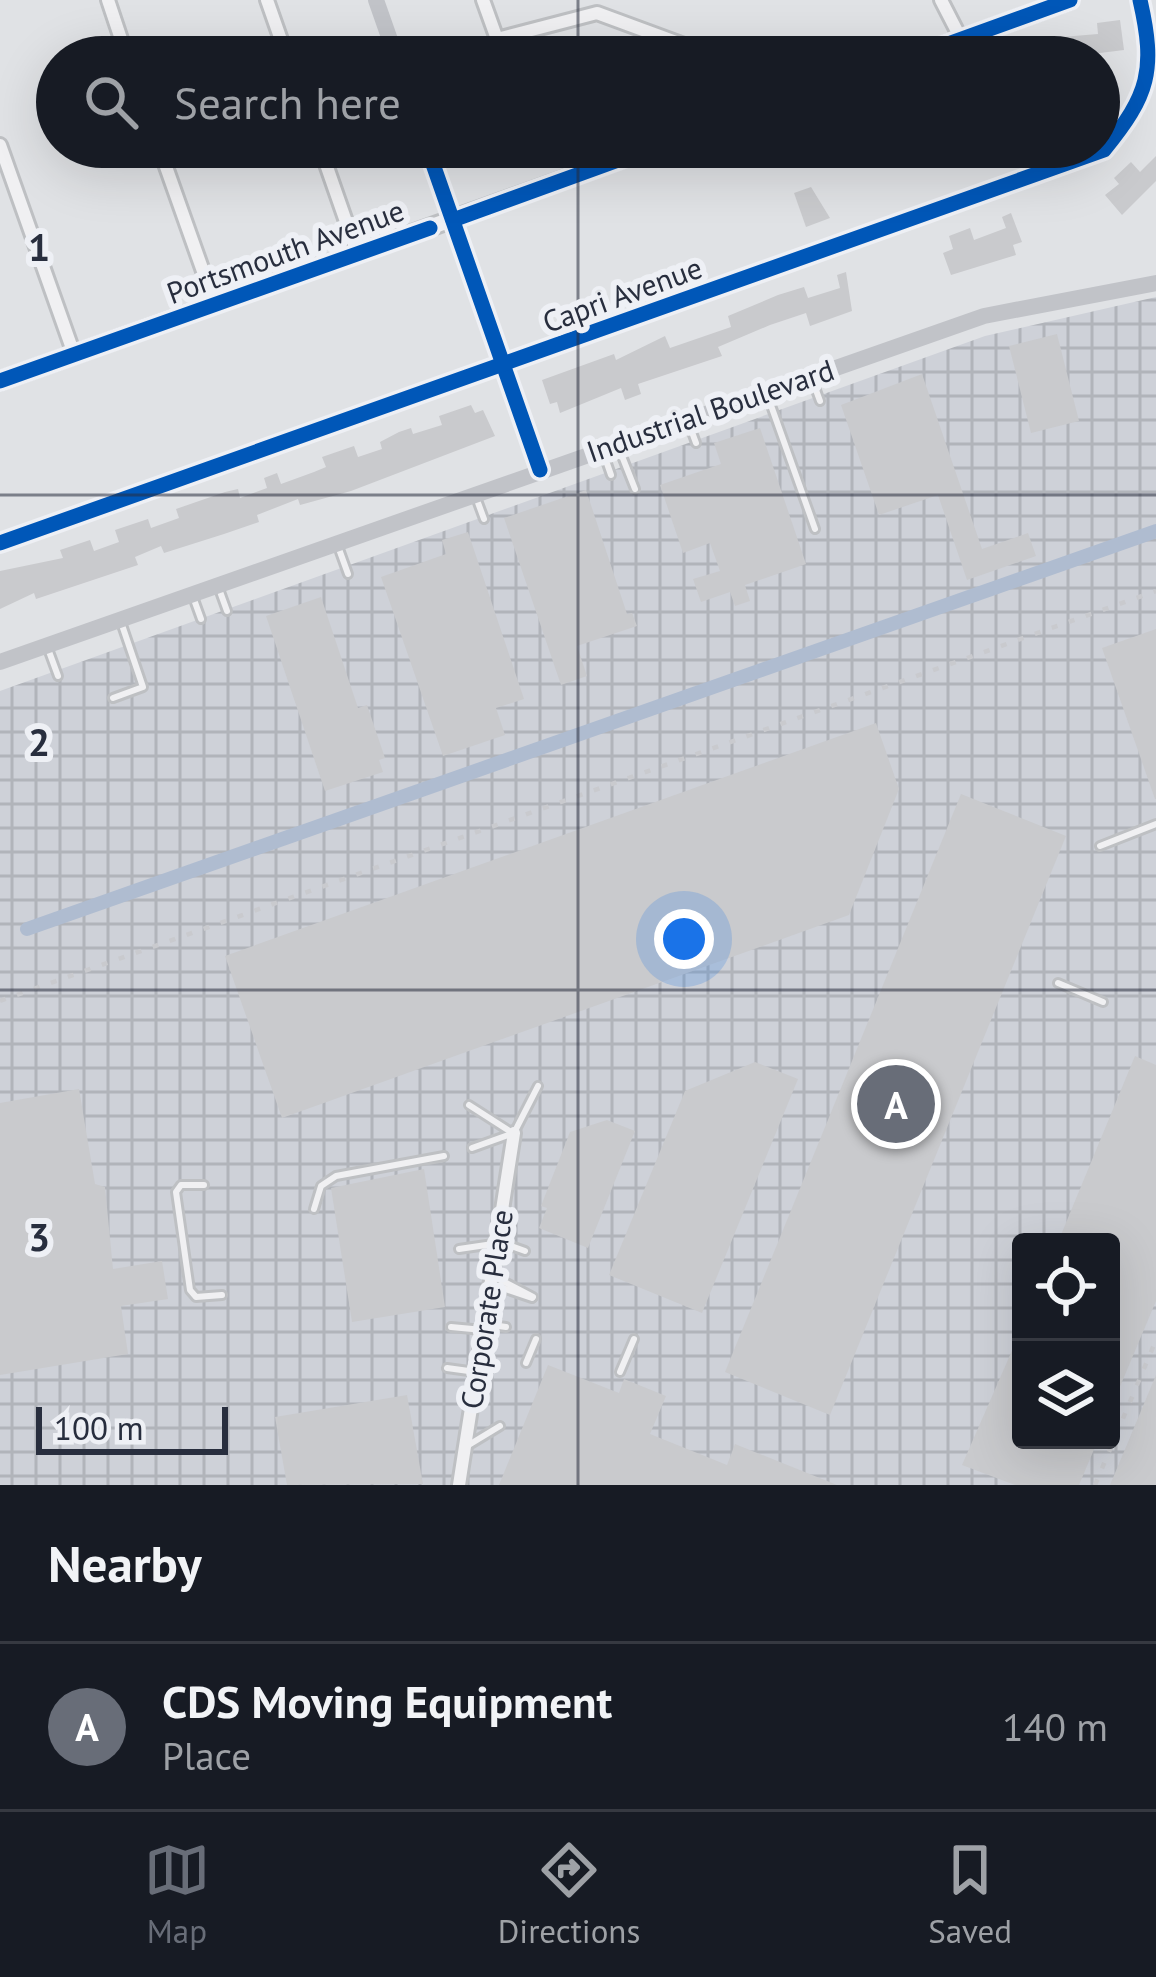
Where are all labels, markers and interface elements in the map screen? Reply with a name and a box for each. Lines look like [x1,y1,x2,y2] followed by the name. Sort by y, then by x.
[36,36,1120,168] search box
[78,69,144,135] icon: search
[174,73,401,131] text: Search here
[161,190,409,312] street label: Portsmouth Avenue
[28,221,50,272] text: 1
[537,247,707,341] street label: Capri Avenue
[581,349,839,471] street label: Industrial Boulevard
[28,716,50,767] text: 2
[654,909,714,969] your location
[857,1059,935,1149] pin: A
[451,1207,521,1411] street label: Corporate Place
[28,1211,50,1262] text: 3
[1012,1233,1120,1449] map controls
[1012,1233,1120,1341] button: locate
[1012,1341,1120,1449] button: layers
[36,1401,228,1454] scale bar
[54,1406,144,1449] text: 100 m
[48,1530,202,1596] text: Nearby
[162,1672,612,1730] text: CDS Moving Equipment
[75,1701,99,1752] text: A
[1002,1701,1108,1752] text: 140 m
[162,1730,251,1781] text: Place
[144,1837,210,1952] tab: Map
[498,1837,640,1952] tab: Directions
[928,1837,1012,1952] tab: Saved

